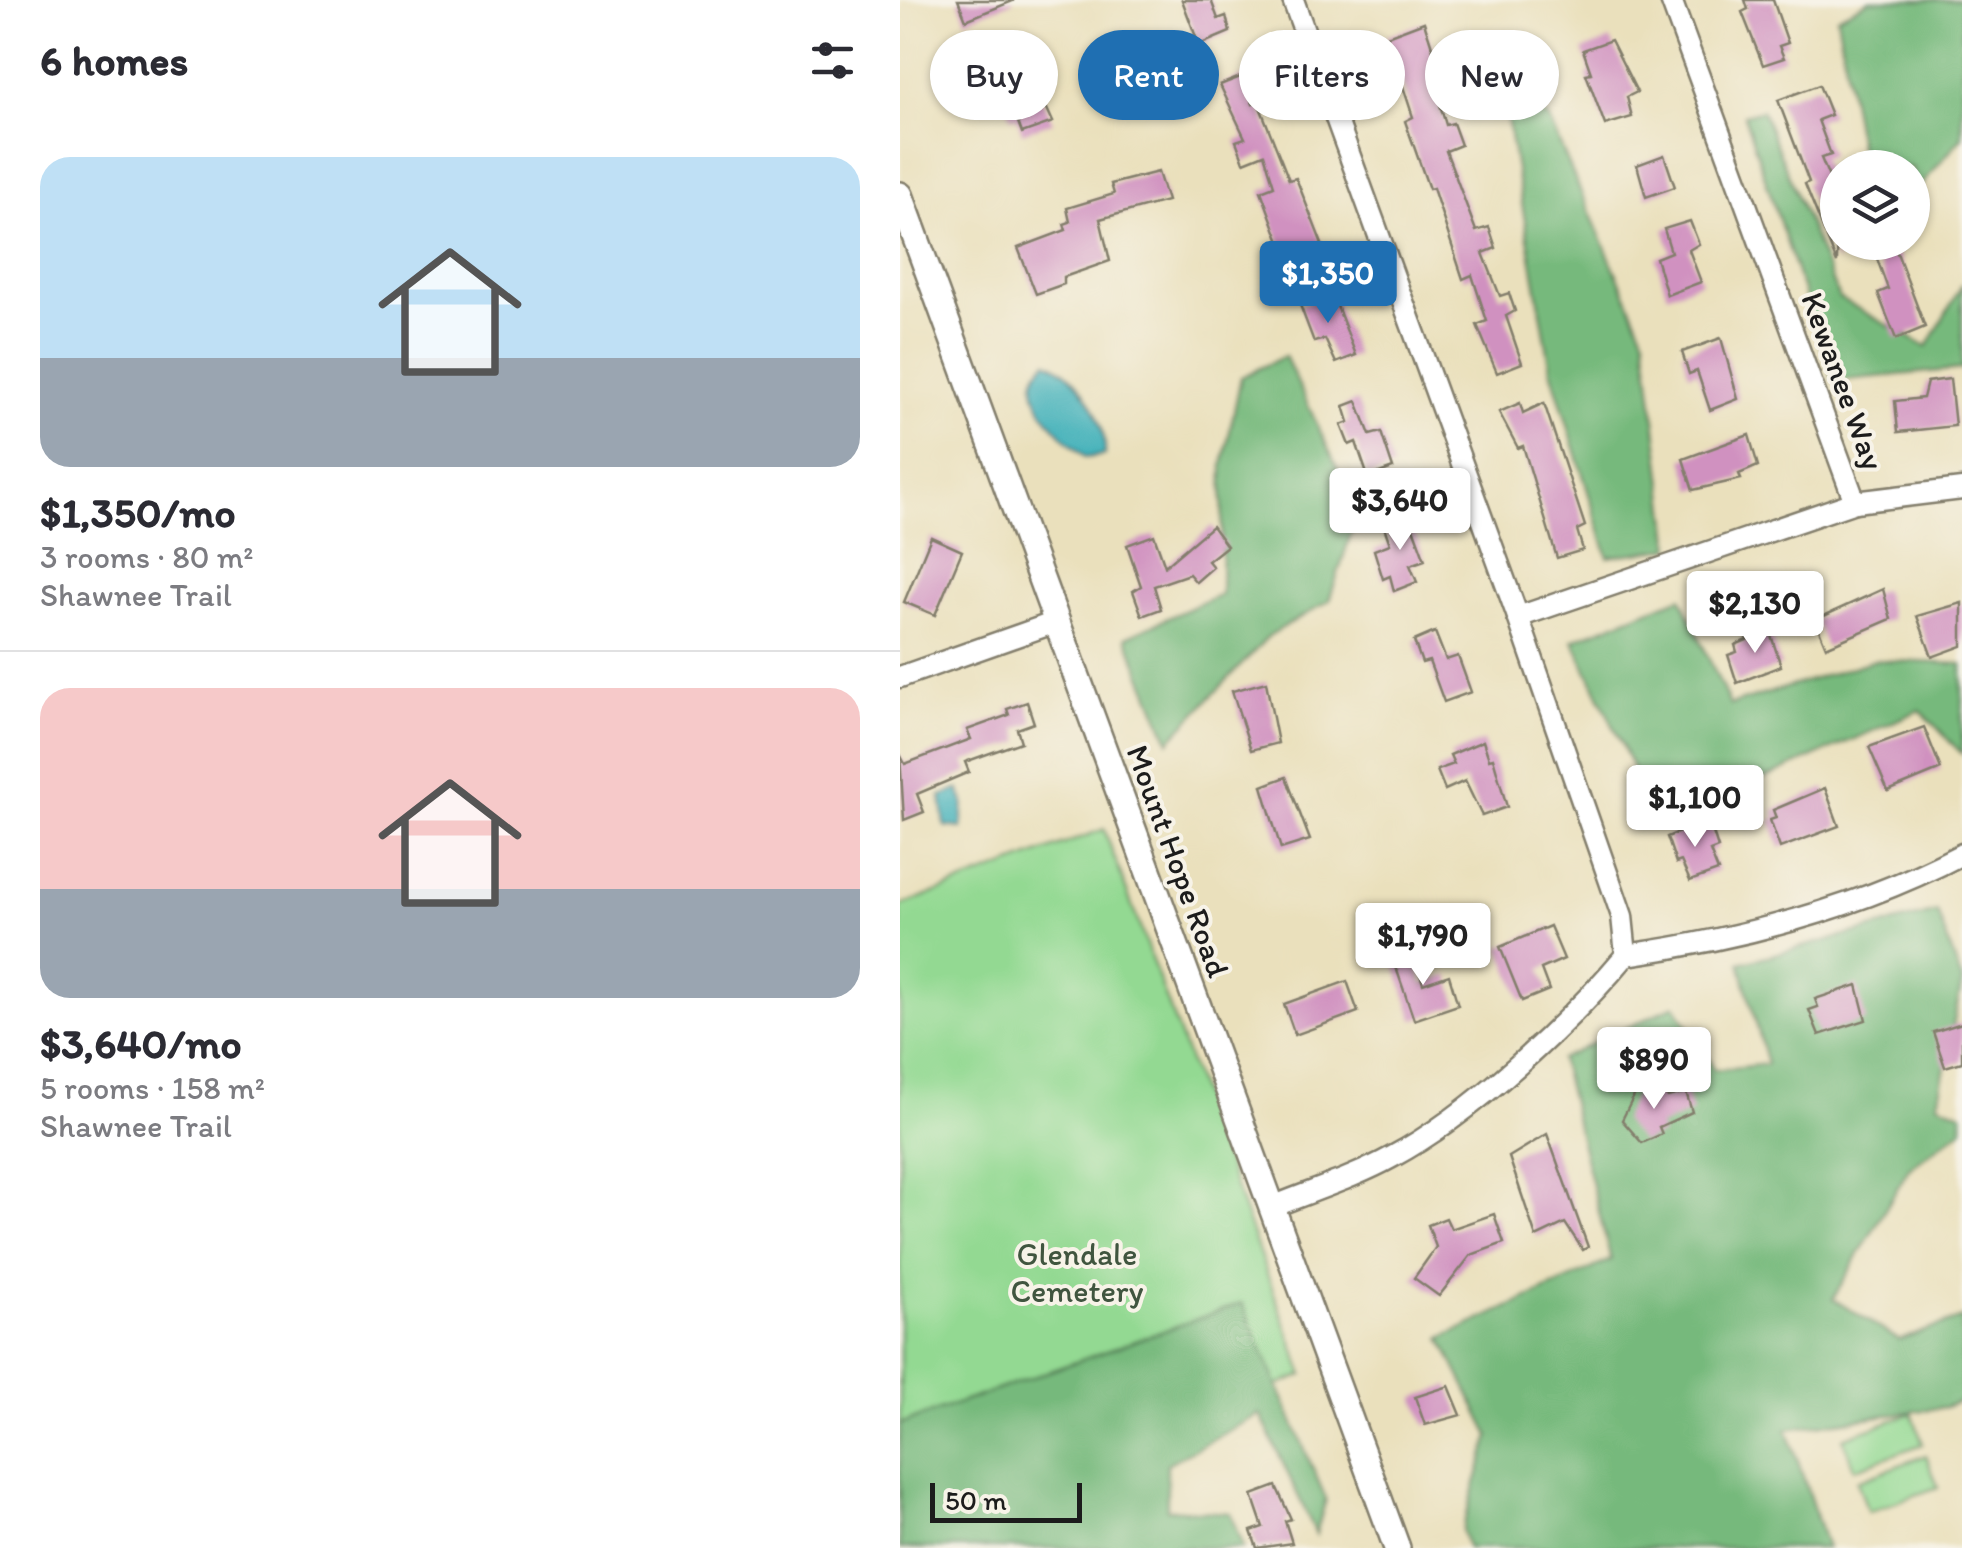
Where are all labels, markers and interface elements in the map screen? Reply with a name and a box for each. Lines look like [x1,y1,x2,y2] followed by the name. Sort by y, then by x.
[930,30,1058,120] chip: Buy
[1078,30,1219,120] chip: Rent
[1239,30,1405,120] chip: Filters
[1425,30,1559,120] chip: New
[805,33,860,88] icon: filters
[40,35,188,86] text: 6 homes
[1820,150,1930,260] map controls
[1820,150,1930,260] button: layers
[360,222,540,402] icon: home
[1247,241,1409,326] pin: $1,350
[1282,254,1374,292] text: $1,350
[1793,287,1893,475] street label: Kewanee Way
[1319,468,1481,553] pin: $3,640
[1351,481,1449,519] text: $3,640
[40,487,236,538] text: $1,350/mo
[40,538,254,576] text: 3 rooms · 80 m²
[1674,571,1836,656] pin: $2,130
[40,576,232,614] text: Shawnee Trail
[1709,584,1801,622] text: $2,130
[1118,740,1238,983] street label: Mount Hope Road
[360,753,540,933] icon: home
[1614,765,1776,850] pin: $1,100
[1649,778,1741,816] text: $1,100
[1342,903,1504,988] pin: $1,790
[1378,916,1468,954] text: $1,790
[40,1018,242,1069] text: $3,640/mo
[1595,1027,1713,1112] pin: $890
[1619,1040,1689,1078] text: $890
[40,1069,265,1107] text: 5 rooms · 158 m²
[40,1107,232,1145] text: Shawnee Trail
[1010,1235,1144,1310] park label: Glendale Cemetery
[930,1478,1082,1522] scale bar
[945,1483,1007,1517] text: 50 m

